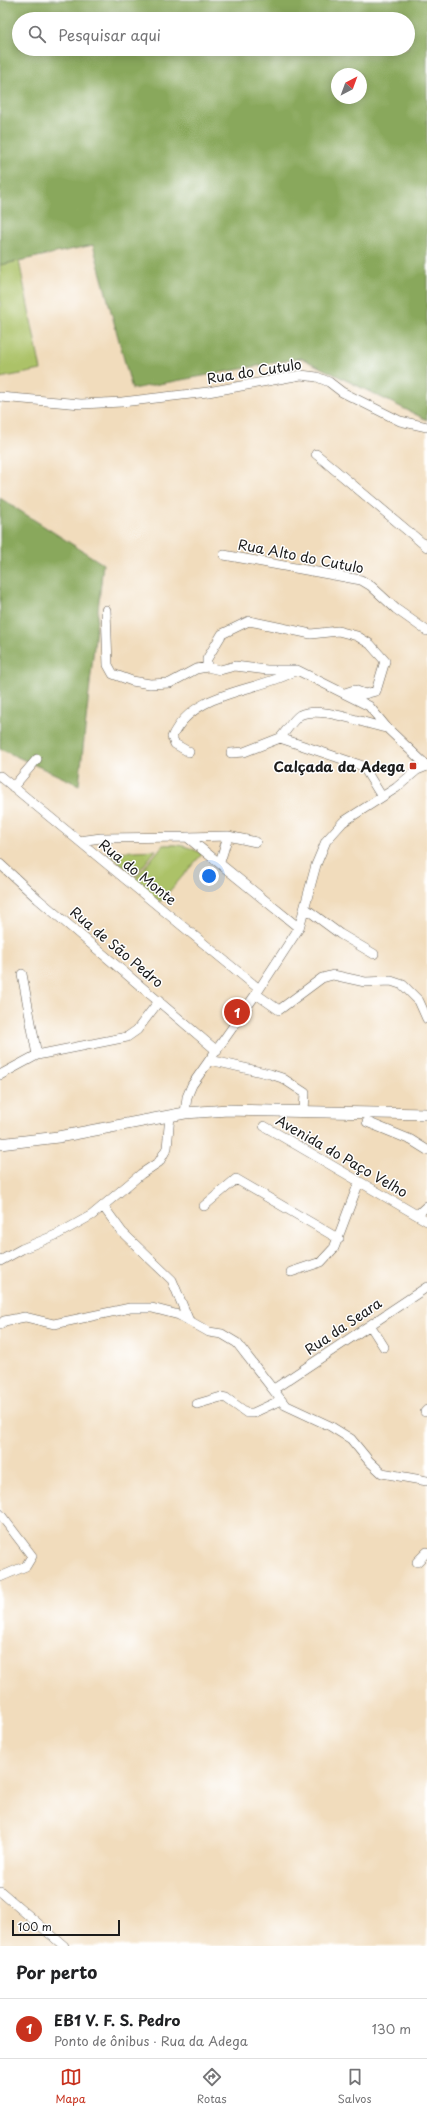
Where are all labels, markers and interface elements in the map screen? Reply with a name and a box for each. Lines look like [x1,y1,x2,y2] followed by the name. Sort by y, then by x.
[12,12,415,56] search box
[26,23,48,45] icon: search
[58,23,161,46] text: Pesquisar aqui
[331,68,367,104] north arrow
[205,353,303,389] street label: Rua do Cutulo
[236,534,366,579] street label: Rua Alto do Cutulo
[273,756,406,777] place label: Calçada da Adega
[408,761,418,771] marker: Calçada da Adega
[95,834,182,910] street label: Rua do Monte
[199,866,219,886] your location
[66,902,168,993] street label: Rua de São Pedro
[224,997,250,1027] pin: 1
[272,1110,412,1202] street label: Avenida do Paço Velho
[300,1292,386,1360] street label: Rua da Seara
[12,1918,120,1937] scale bar
[18,1918,52,1935] text: 100 m
[16,1959,97,1985] text: Por perto
[54,2008,180,2031] text: EB1 V. F. S. Pedro
[26,2019,32,2038] text: 1
[372,2019,411,2038] text: 130 m
[54,2031,248,2050] text: Ponto de ônibus · Rua da Adega
[56,2066,86,2107] tab: Mapa
[197,2066,227,2107] tab: Rotas
[338,2066,371,2107] tab: Salvos

